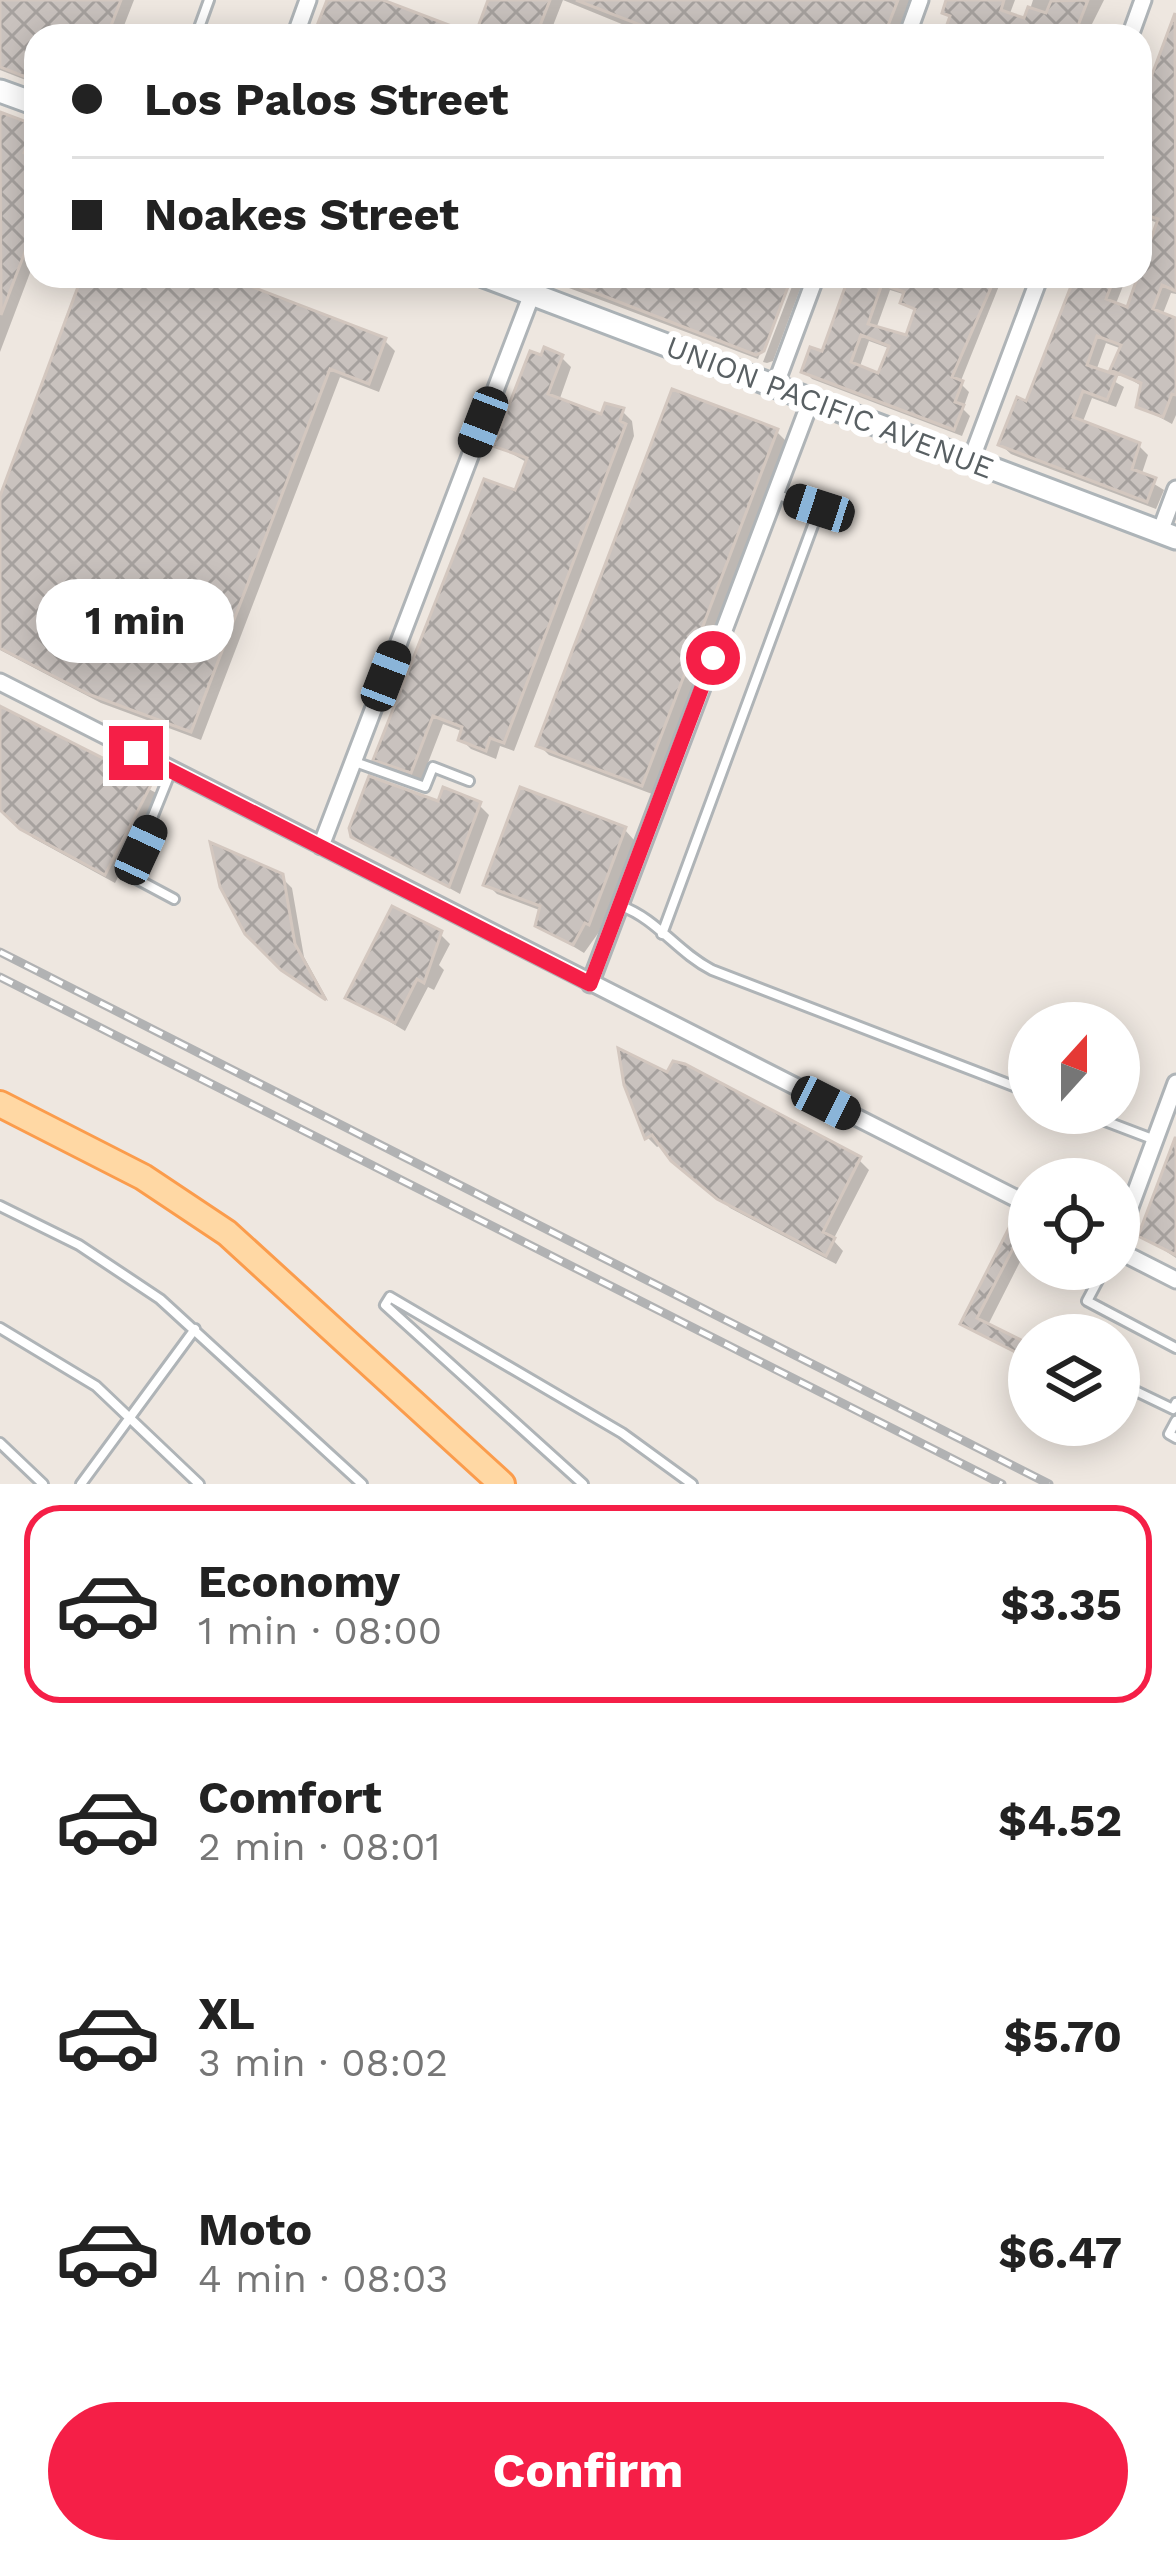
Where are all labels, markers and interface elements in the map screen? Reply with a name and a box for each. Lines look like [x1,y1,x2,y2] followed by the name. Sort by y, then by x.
[144,73,509,126] text: Los Palos Street
[144,188,459,241] text: Noakes Street
[661,328,999,486] street label: UNION PACIFIC AVENUE
[453,382,513,462] car
[779,480,859,536] car
[37,579,235,663] callout: 1 min
[85,598,185,643] text: 1 min
[686,631,740,685] route start
[356,636,416,716] car
[109,726,163,780] route end
[109,810,173,890] car
[1008,1002,1140,1134] north arrow
[1008,1002,1140,1446] map controls
[786,1071,866,1135] car
[1008,1158,1140,1290] button: locate
[1008,1314,1140,1446] button: layers
[54,1550,162,1658] icon: car
[198,1555,400,1608] text: Economy
[1000,1578,1122,1631] text: $3.35
[198,1608,442,1653] text: 1 min · 08:00
[54,1766,162,1874] icon: car
[198,1771,382,1824] text: Comfort
[998,1794,1122,1847] text: $4.52
[198,1824,440,1869] text: 2 min · 08:01
[54,1982,162,2090] icon: car
[198,1987,255,2040] text: XL
[1004,2010,1122,2063] text: $5.70
[198,2040,448,2085] text: 3 min · 08:02
[54,2198,162,2306] icon: car
[198,2203,312,2256] text: Moto
[998,2226,1122,2279] text: $6.47
[198,2256,448,2301] text: 4 min · 08:03
[48,2402,1128,2540] button: Confirm

